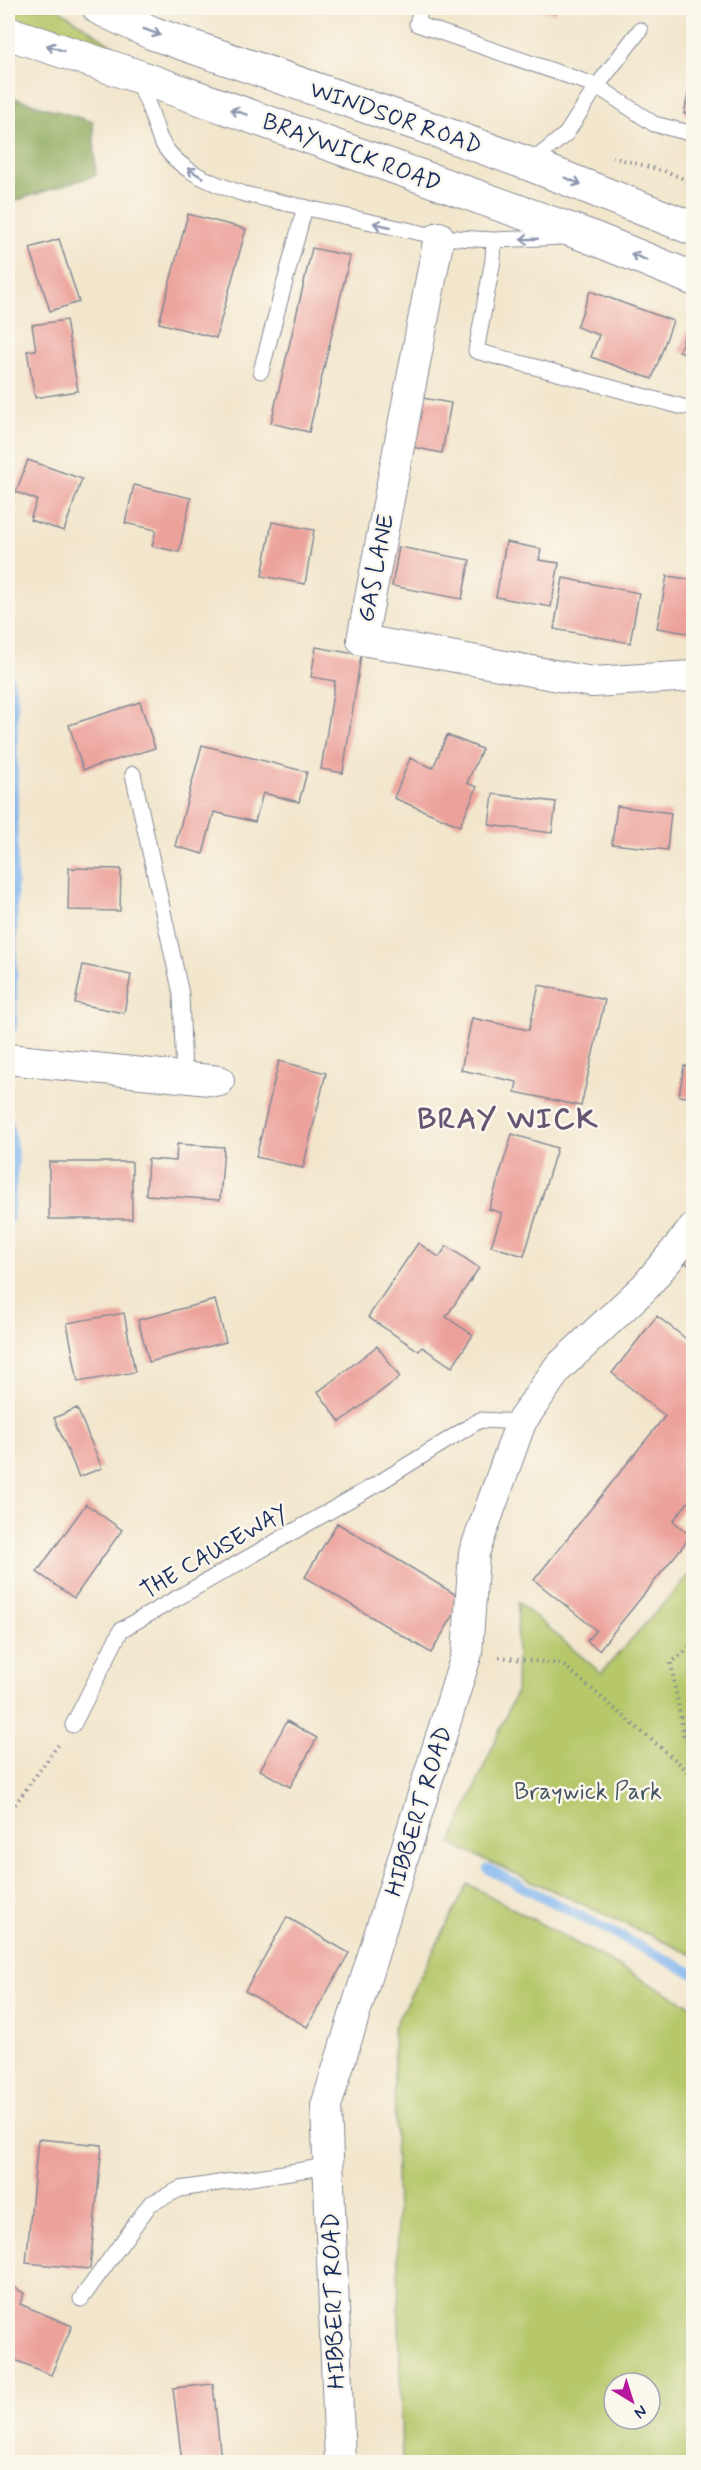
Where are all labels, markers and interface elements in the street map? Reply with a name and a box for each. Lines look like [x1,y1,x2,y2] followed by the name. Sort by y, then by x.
[142,28,160,39] one-way arrow
[46,42,65,53] one-way arrow
[305,74,486,162] street label: WINDSOR ROAD
[230,105,249,116] one-way arrow
[258,107,445,200] street label: BRAYWICK ROAD
[187,167,204,179] one-way arrow
[563,177,582,188] one-way arrow
[373,219,392,231] one-way arrow
[520,233,540,244] one-way arrow
[631,251,649,262] one-way arrow
[351,511,402,625] street label: GAS LANE
[417,1100,599,1139] district label: BRAY WICK
[135,1497,294,1607] street label: THE CAUSEWAY
[379,1722,460,1900] street label: HIBBERT ROAD
[514,1777,662,1808] park label: Braywick Park
[316,2212,353,2390] street label: HIBBERT ROAD
[602,2371,662,2431] north arrow
[630,2400,651,2423] text: N

